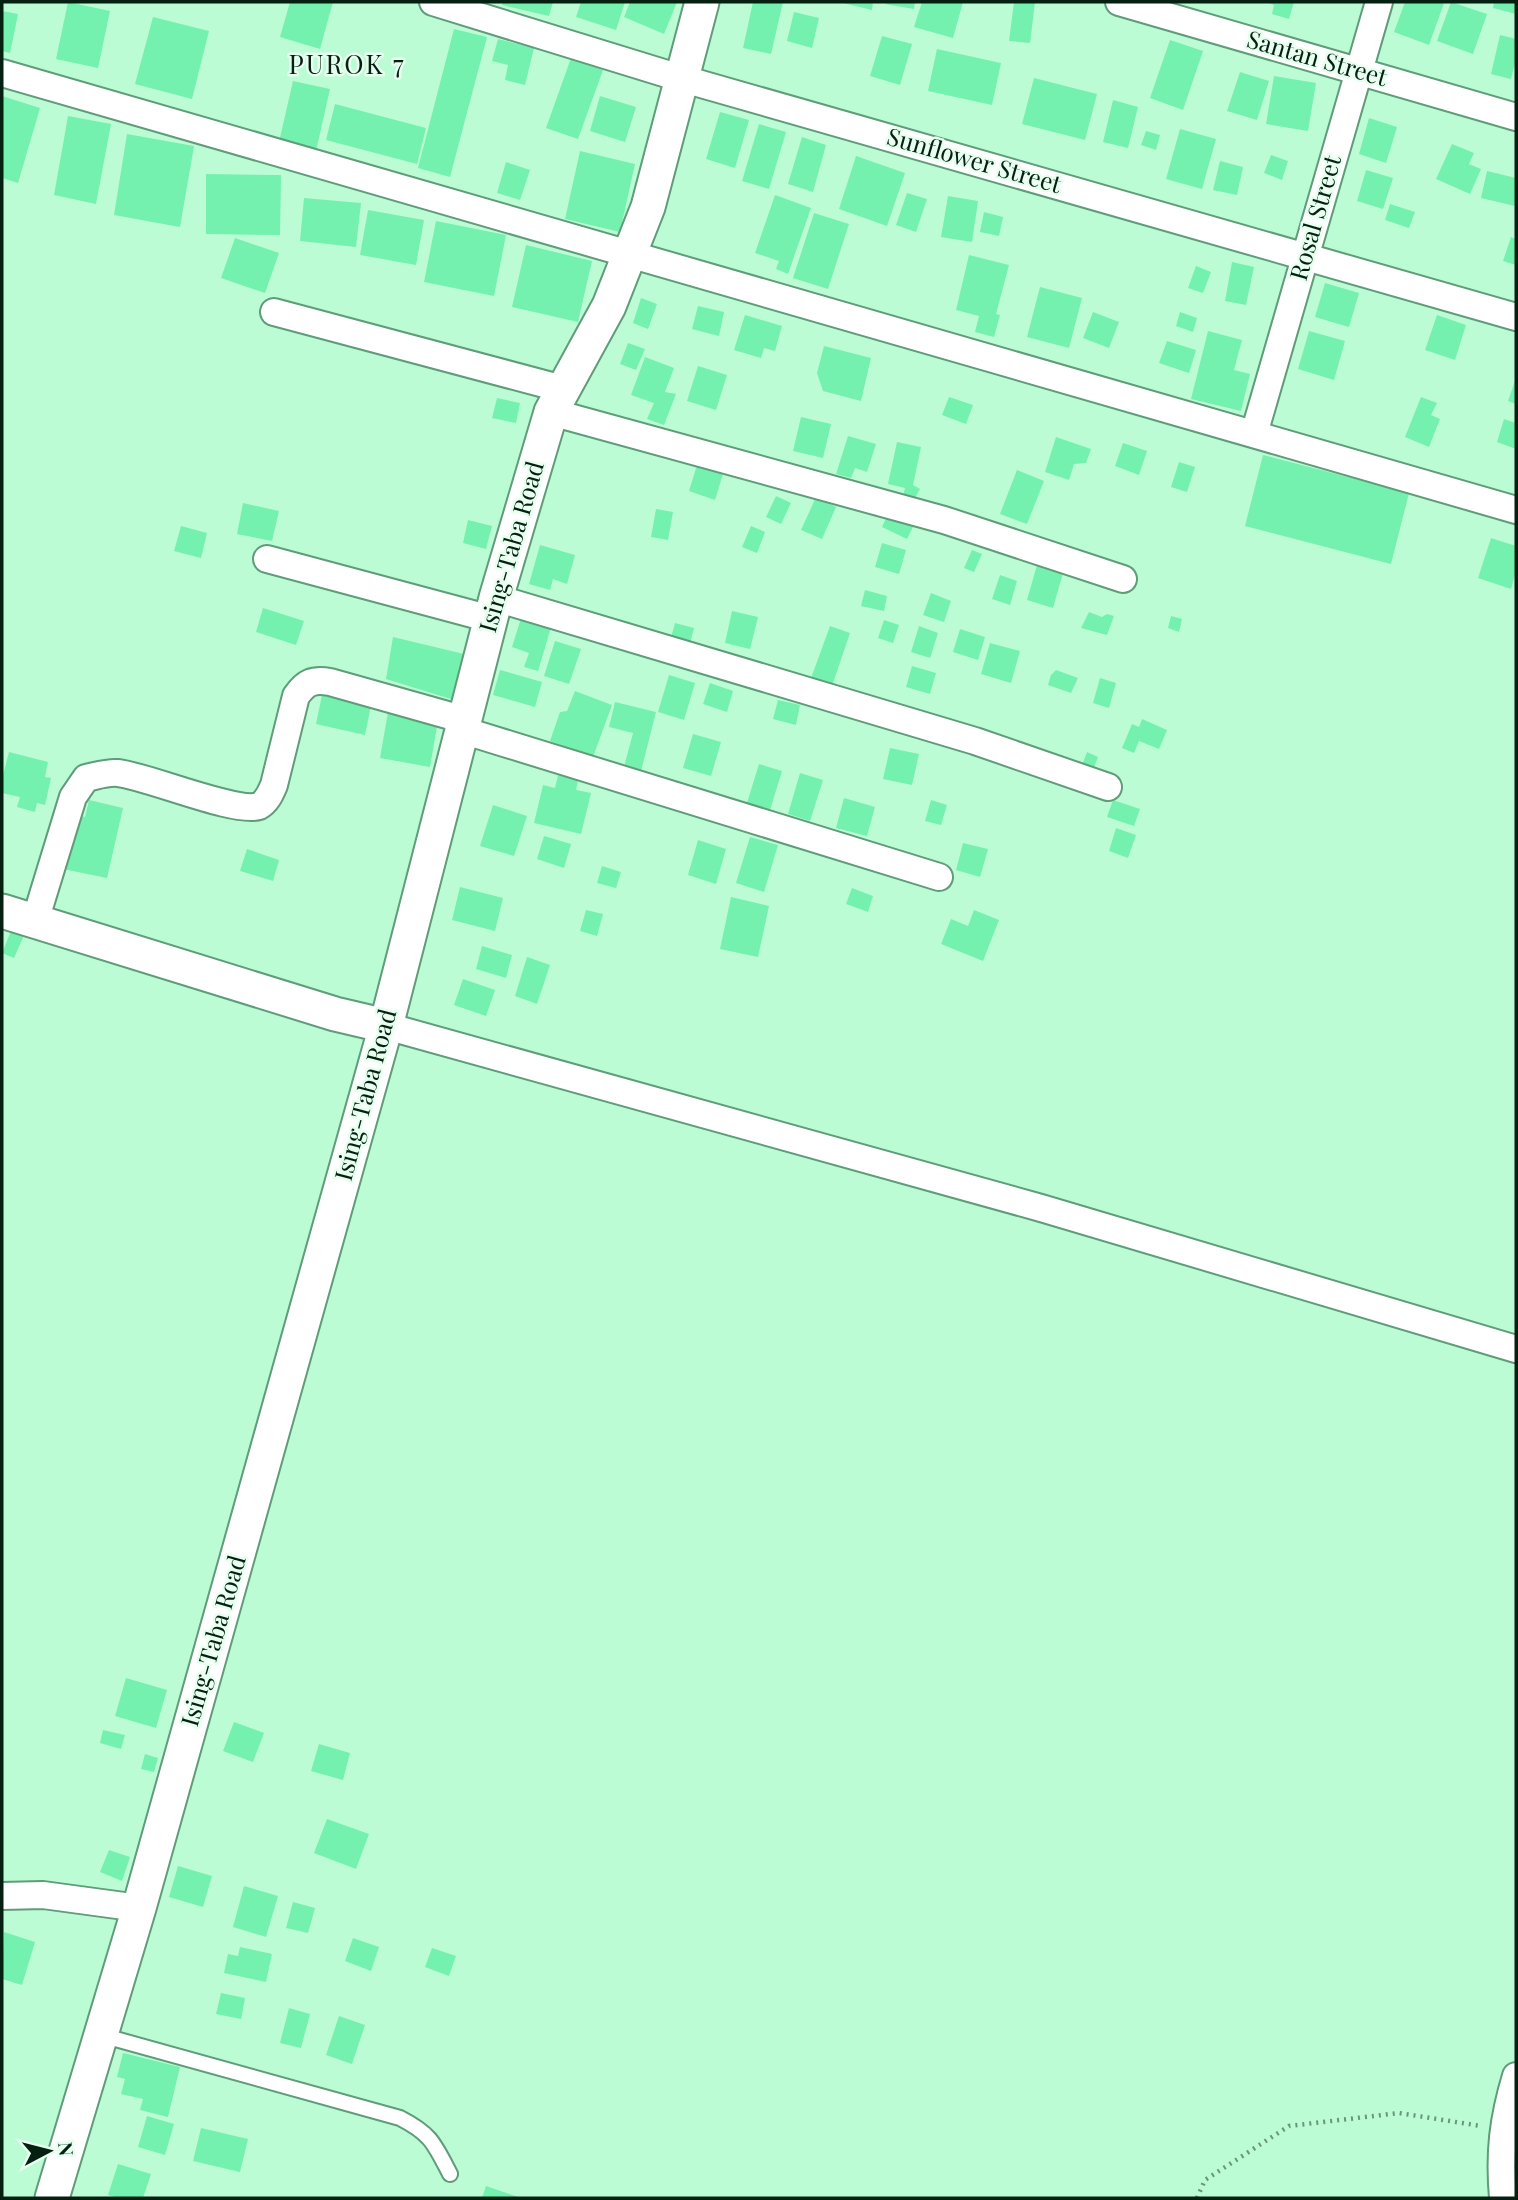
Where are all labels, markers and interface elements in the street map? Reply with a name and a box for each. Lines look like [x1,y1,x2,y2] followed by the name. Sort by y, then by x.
[1244,22,1392,93] street label: Santan Street
[289,46,405,81] district label: PUROK 7
[884,119,1066,199] street label: Sunflower Street
[1281,151,1347,284] street label: Rosal Street
[470,457,550,636] street label: Ising-Taba Road
[326,1005,402,1184] street label: Ising-Taba Road
[172,1551,252,1730] street label: Ising-Taba Road
[14,2116,84,2186] north arrow
[53,2140,81,2157] text: N

